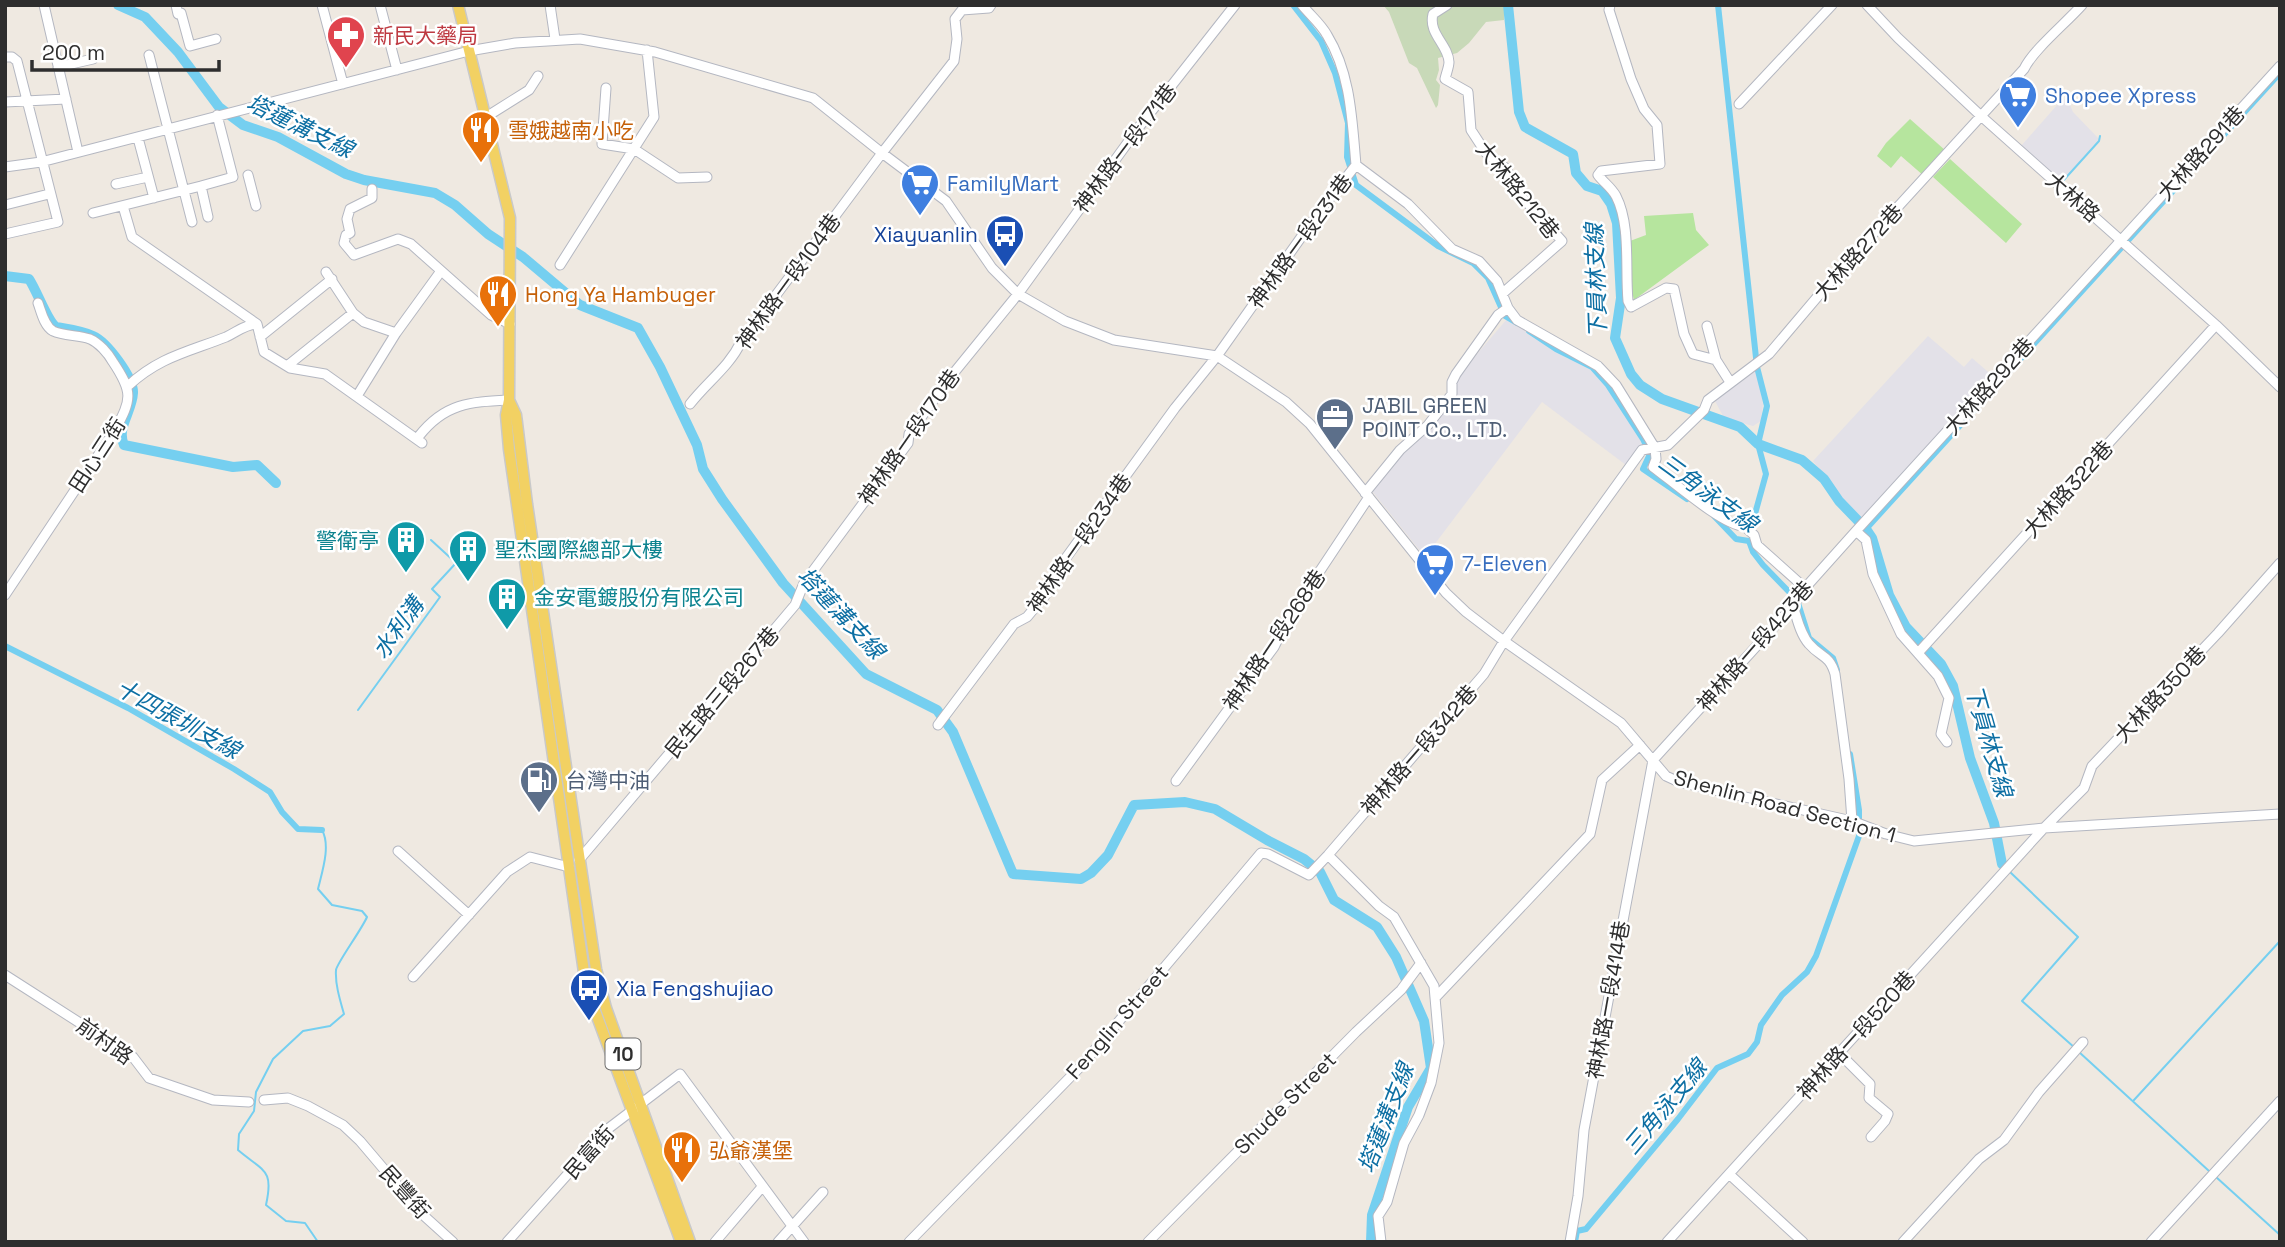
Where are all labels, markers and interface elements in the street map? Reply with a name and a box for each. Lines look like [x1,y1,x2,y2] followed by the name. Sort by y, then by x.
[325,14,367,69] pharmacy icon: 新民大藥局
[373,22,478,49] place label: 新民大藥局
[32,28,219,72] scale bar
[42,39,105,66] text: 200 m
[1997,74,2039,129] supermarket icon: Shopee Xpress
[1068,78,1182,218] street label: 神林路一段171巷
[2045,82,2197,109] place label: Shopee Xpress
[242,87,361,166] water label: 塔蓮溝支線
[2151,100,2251,206] street label: 大林路291巷
[460,109,502,164] restaurant icon: 雪娥越南小吃
[508,117,634,144] place label: 雪娥越南小吃
[1470,136,1566,244] street label: 大林路212巷
[899,162,941,217] supermarket icon: FamilyMart
[2040,166,2106,228] street label: 大林路
[1242,168,1358,314] street label: 神林路一段231巷
[947,170,1059,197] place label: FamilyMart
[1808,198,1908,306] street label: 大林路272巷
[730,208,846,354] street label: 神林路一段104巷
[984,213,1026,268] bus stop icon: Xiayuanlin
[1579,220,1613,339] water label: 下員林支線
[874,221,978,248] place label: Xiayuanlin
[477,273,519,328] restaurant icon: Hong Ya Hambuger
[525,281,716,308] place label: Hong Ya Hambuger
[1938,332,2040,440] street label: 大林路292巷
[852,364,966,510] street label: 神林路一段170巷
[1362,392,1507,443] place label: JABIL GREEN POINT Co., LTD.
[1314,396,1356,451] office icon: JABIL GREEN POINT Co., LTD.
[63,412,131,498] street label: 田心三街
[2017,435,2119,543] street label: 大林路322巷
[1653,447,1766,541] water label: 三角泳支線
[1021,468,1137,618] street label: 神林路一段234巷
[385,519,427,574] building icon: 警衛亭
[316,527,379,554] place label: 警衛亭
[447,528,489,583] building icon: 聖杰國際總部大樓
[495,536,663,563] place label: 聖杰國際總部大樓
[1414,542,1456,597] supermarket icon: 7-Eleven
[1462,550,1547,577] place label: 7-Eleven
[791,561,893,667] water label: 塔蓮溝支線
[1217,564,1331,716] street label: 神林路一段268巷
[1691,575,1819,717] street label: 神林路一段423巷
[486,576,528,631] building icon: 金安電鍍股份有限公司
[534,584,744,611] place label: 金安電鍍股份有限公司
[366,589,432,665] water label: 水利溝
[659,621,785,763] street label: 民生路三段267巷
[2108,640,2212,748] street label: 大林路350巷
[110,672,248,767] water label: 十四張圳支線
[1355,679,1483,821] street label: 神林路一段342巷
[1959,682,2020,803] water label: 下員林支線
[518,759,560,814] fuel station icon: 台灣中油
[1671,763,1899,849] street label: Shenlin Road Section 1
[566,767,650,794] place label: 台灣中油
[1581,919,1635,1081] street label: 神林路一段414巷
[1060,959,1174,1085] street label: Fenglin Street
[1791,965,1921,1105] street label: 神林路一段520巷
[568,967,610,1022] bus stop icon: Xia Fengshujiao
[616,975,774,1002] place label: Xia Fengshujiao
[71,1012,139,1070] street label: 前村路
[606,1038,640,1070] road number: 10
[1228,1046,1342,1160] street label: Shude Street
[1617,1051,1715,1161] water label: 三角泳支線
[1351,1056,1422,1177] water label: 塔蓮溝支線
[558,1120,620,1184] street label: 民富街
[661,1129,703,1184] restaurant icon: 弘爺漢堡
[709,1137,793,1164] place label: 弘爺漢堡
[374,1160,436,1224] street label: 民豐街

